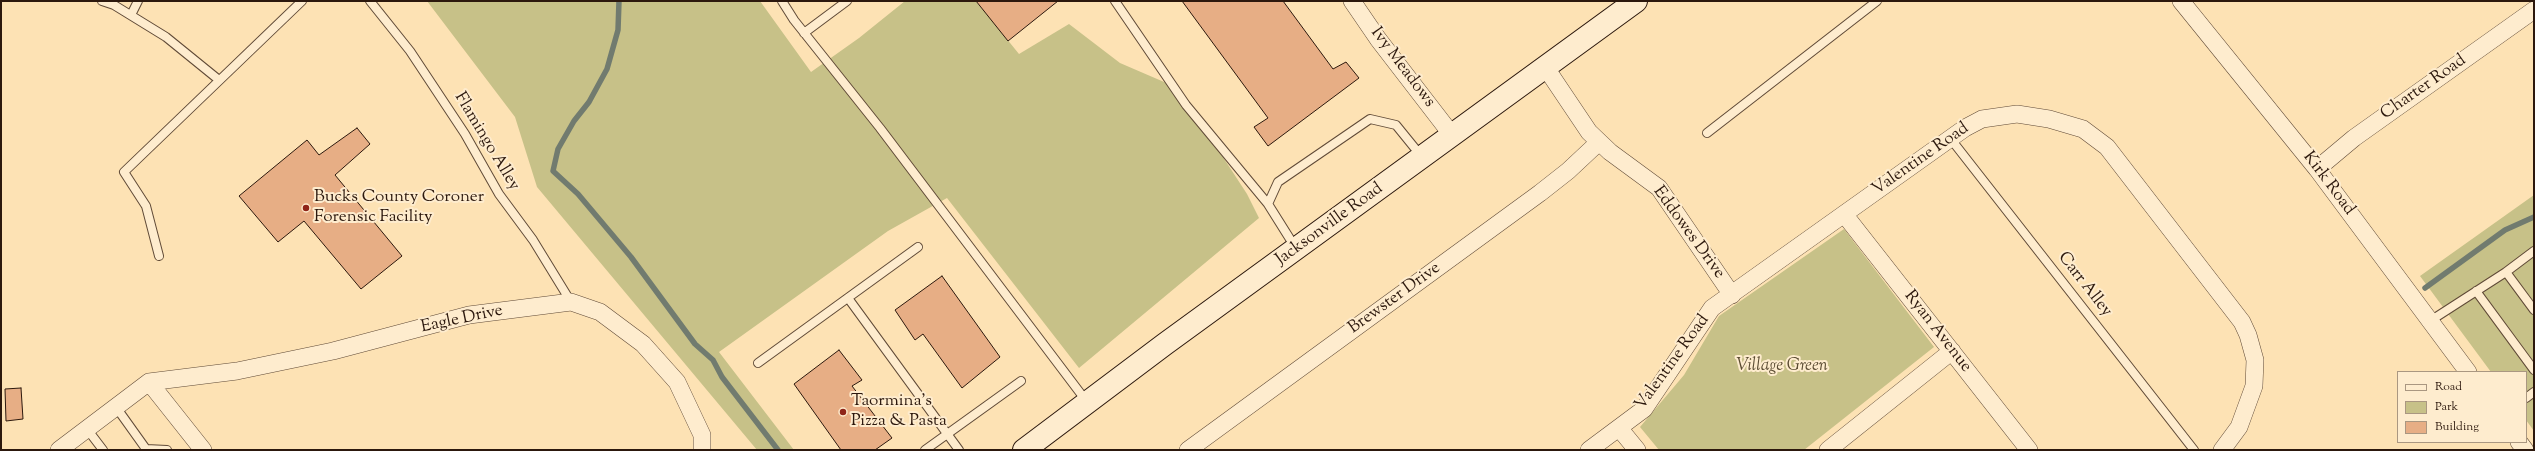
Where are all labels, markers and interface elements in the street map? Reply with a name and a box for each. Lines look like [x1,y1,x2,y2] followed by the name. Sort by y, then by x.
[1365,24,1439,112] street label: Ivy Meadows
[2377,51,2471,125] street label: Charter Road
[449,89,523,195] street label: Flamingo Alley
[1869,119,1973,201] street label: Valentine Road
[2297,148,2359,220] street label: Kirk Road
[1272,179,1388,271] street label: Jacksonville Road
[1648,183,1728,283] street label: Eddowes Drive
[314,188,484,228] place label: Bucks County Coroner Forensic Facility
[301,203,311,213] marker: Bucks County Coroner Forensic Facility
[2052,249,2116,321] street label: Carr Alley
[1345,259,1445,339] street label: Brewster Drive
[1899,287,1975,377] street label: Ryan Avenue
[419,301,505,339] street label: Eagle Drive
[1631,311,1715,415] street label: Valentine Road
[1736,357,1828,377] park label: Village Green
[2397,371,2527,443] legend
[2435,378,2462,396] text: Road
[851,392,947,432] place label: Taormina's Pizza & Pasta
[2435,398,2458,416] text: Park
[838,407,848,417] marker: Taormina's Pizza & Pasta
[2435,418,2479,436] text: Building

